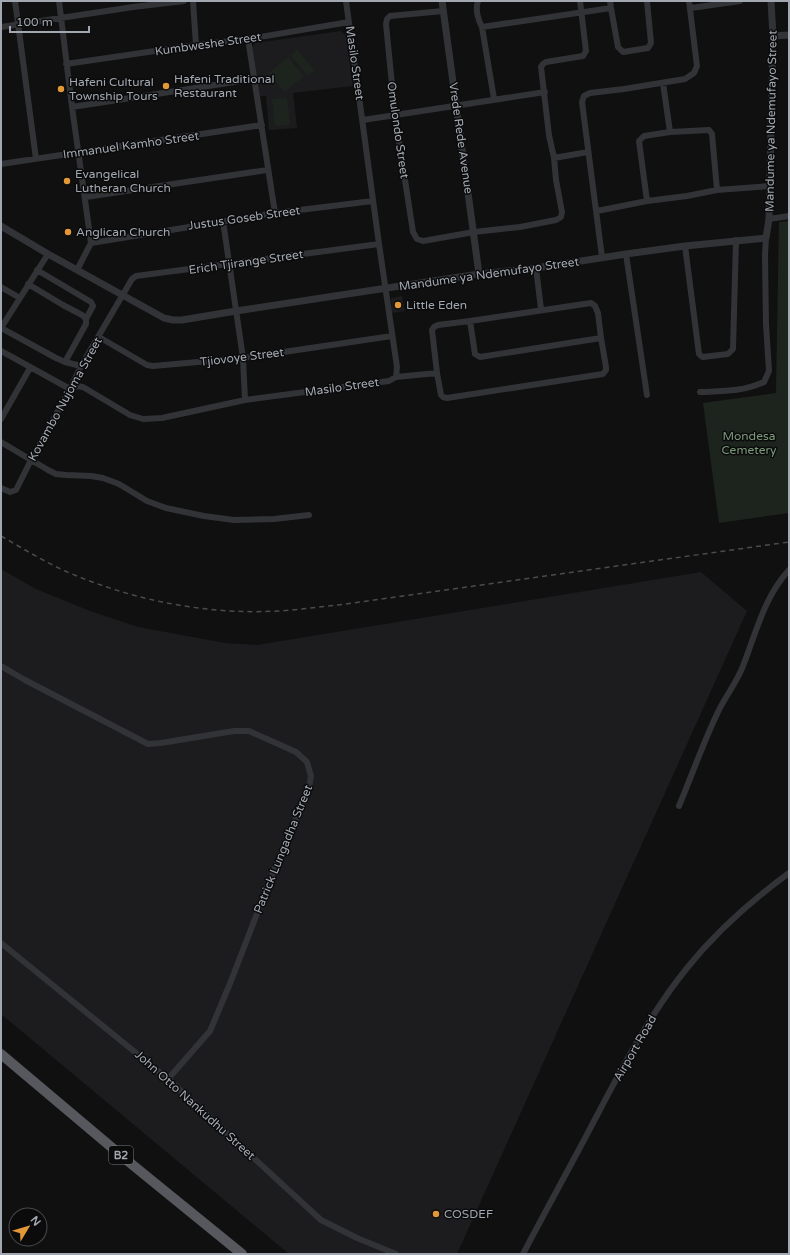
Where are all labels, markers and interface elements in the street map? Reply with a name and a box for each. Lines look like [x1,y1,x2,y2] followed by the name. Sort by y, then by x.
[10,8,89,34] scale bar
[16,15,53,29] text: 100 m
[343,25,367,101] street label: Masilo Street
[154,30,263,58] street label: Kumbweshe Street
[762,30,780,212] street label: Mandume ya Ndemufayo Street
[174,72,275,100] place label: Hafeni Traditional Restaurant
[69,75,158,103] place label: Hafeni Cultural Township Tours
[161,81,171,91] marker: Hafeni Traditional Restaurant
[384,81,412,180] street label: Omulondo Street
[446,81,476,195] street label: Vrede Rede Avenue
[56,84,66,94] marker: Hafeni Cultural Township Tours
[62,128,200,161] street label: Immanuel Kamho Street
[75,167,171,195] place label: Evangelical Lutheran Church
[62,176,72,186] marker: Evangelical Lutheran Church
[187,203,301,233] street label: Justus Goseb Street
[76,225,170,239] place label: Anglican Church
[63,227,73,237] marker: Anglican Church
[188,247,305,277] street label: Erich Tjirange Street
[398,254,580,294] street label: Mandume ya Ndemufayo Street
[406,298,467,312] place label: Little Eden
[393,300,403,310] marker: Little Eden
[25,334,105,463] street label: Kovambo Nujoma Street
[199,345,285,369] street label: Tjiovoye Street
[304,375,380,399] street label: Masilo Street
[721,429,777,457] park label: Mondesa Cemetery
[251,782,315,915] street label: Patrick Lungadha Street
[610,1013,660,1083] street label: Airport Road
[132,1047,258,1163] street label: John Otto Nankudhu Street
[109,1146,133,1164] road number: B2
[8,1207,48,1247] north arrow
[444,1207,493,1221] place label: COSDEF
[431,1209,441,1219] marker: COSDEF
[28,1214,43,1229] text: N

